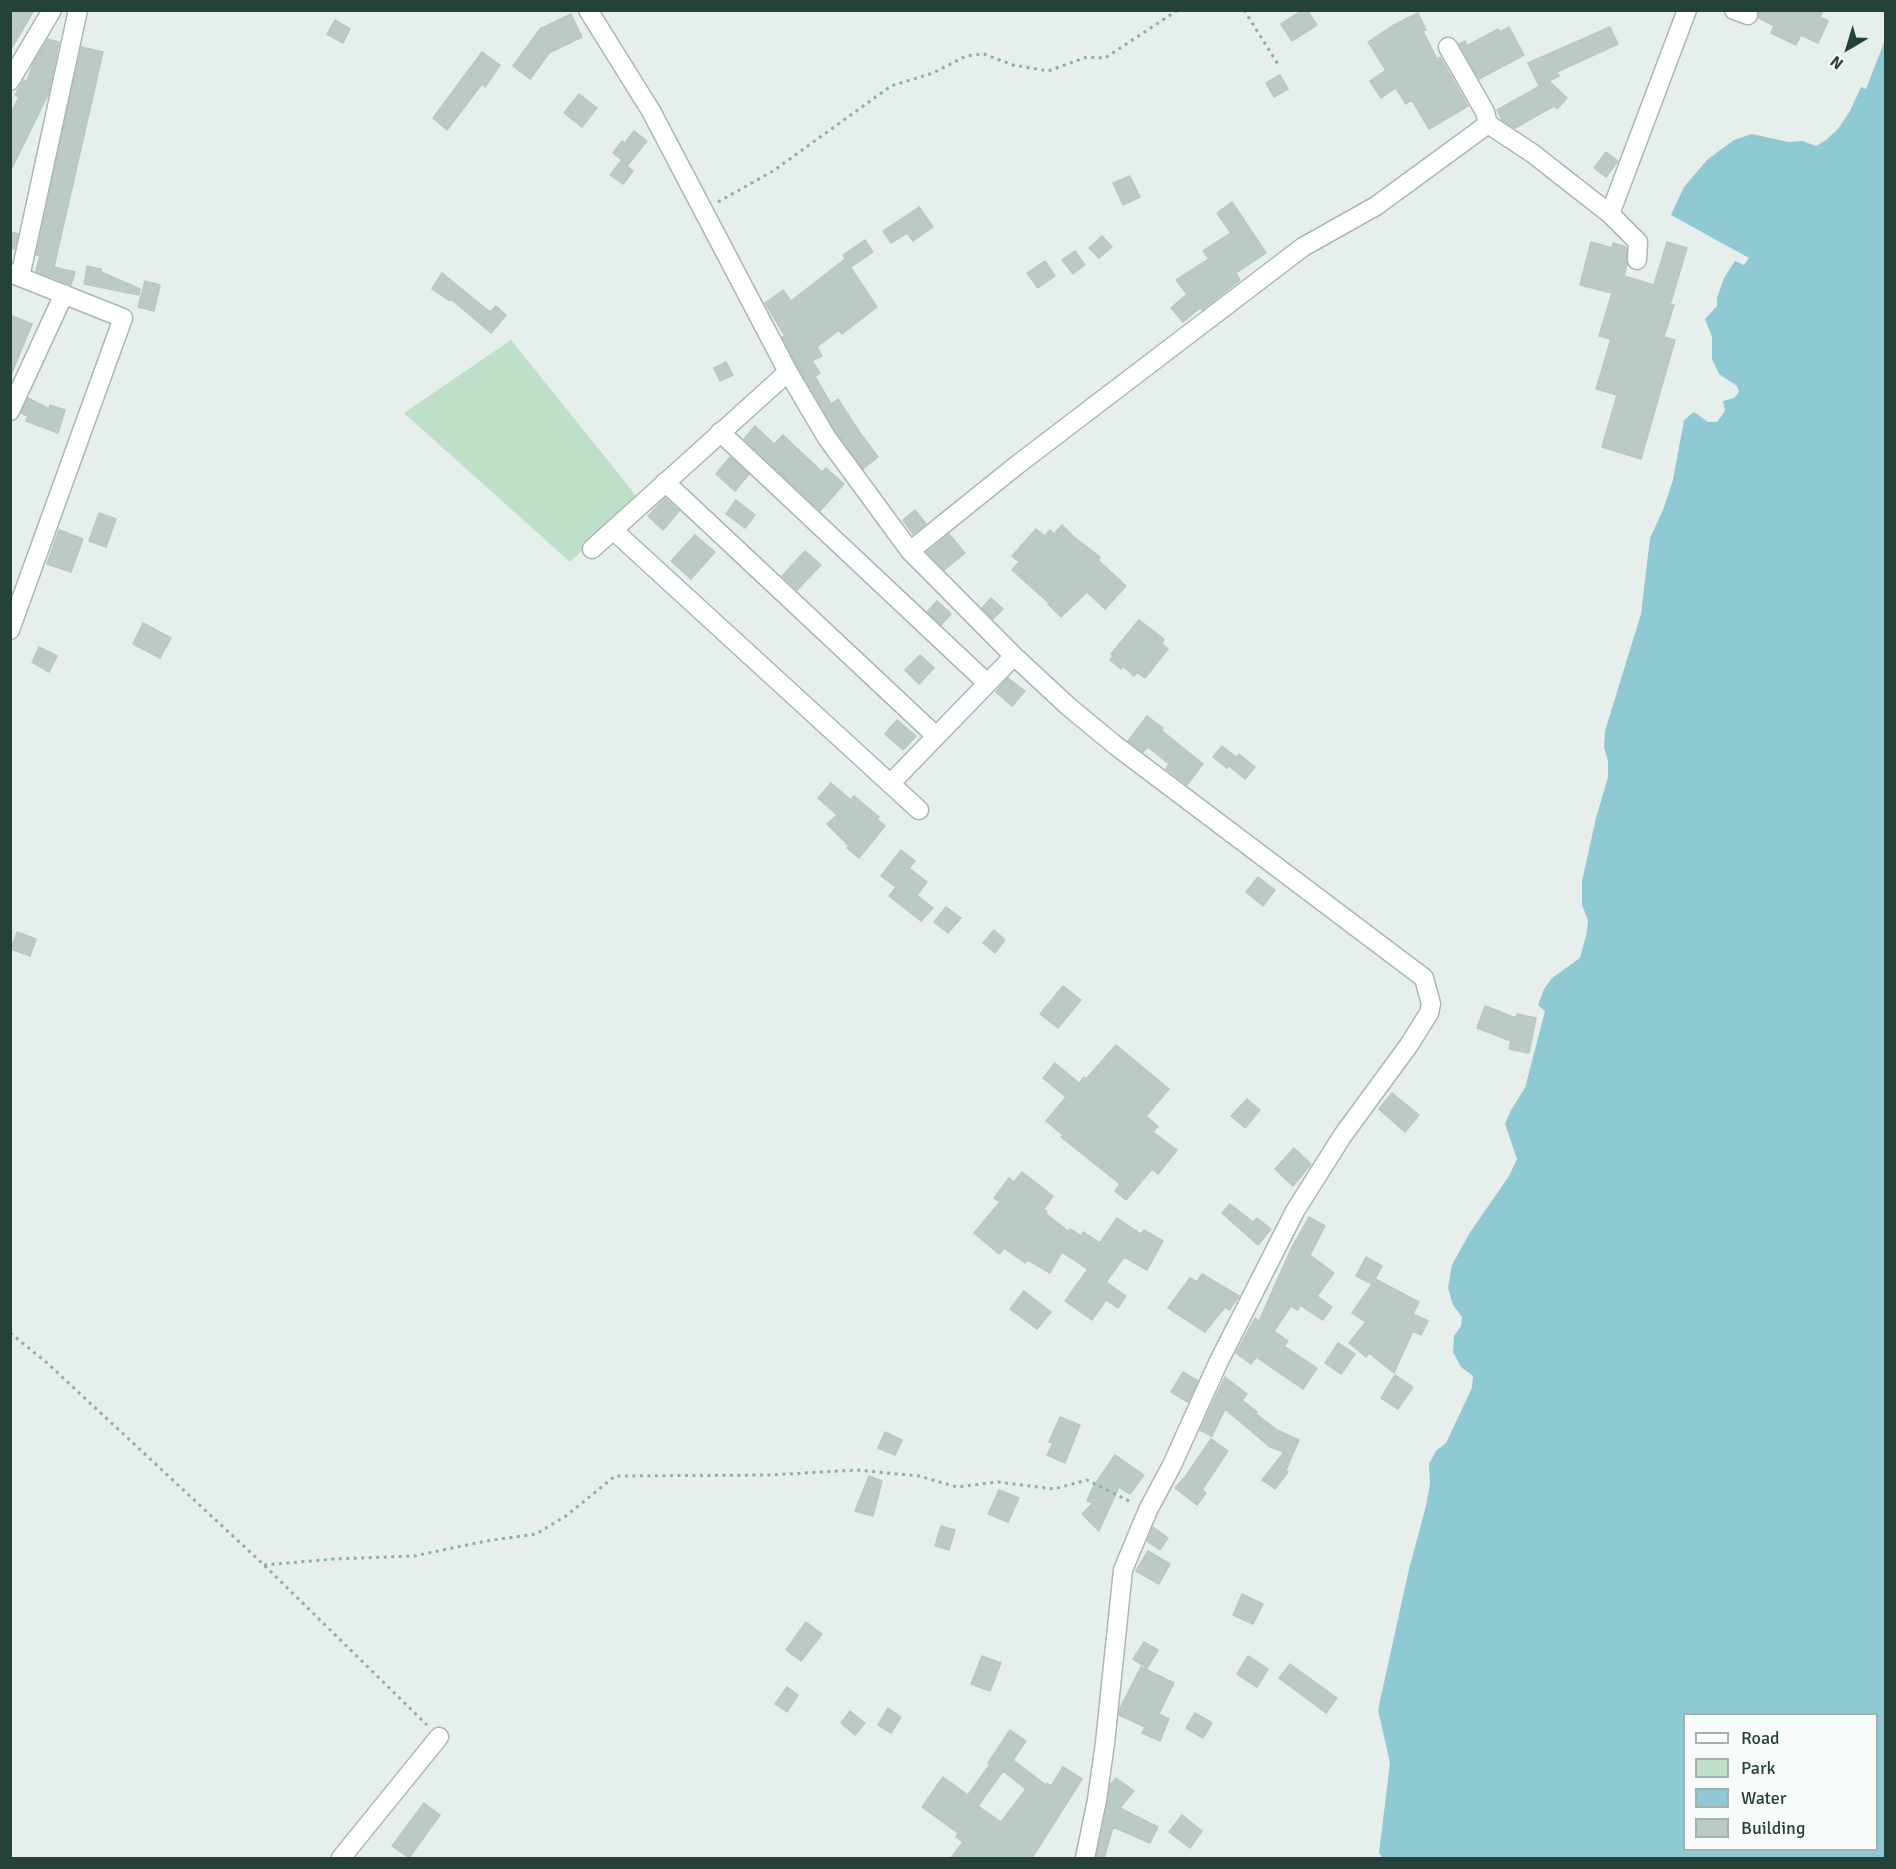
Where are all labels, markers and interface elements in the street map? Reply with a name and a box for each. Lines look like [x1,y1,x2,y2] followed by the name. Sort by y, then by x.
[1818,18,1878,78] north arrow
[1826,51,1847,73] text: N
[1683,1713,1878,1851] legend
[1741,1727,1780,1749] text: Road
[1741,1757,1776,1779] text: Park
[1741,1787,1786,1809] text: Water
[1741,1817,1805,1839] text: Building

